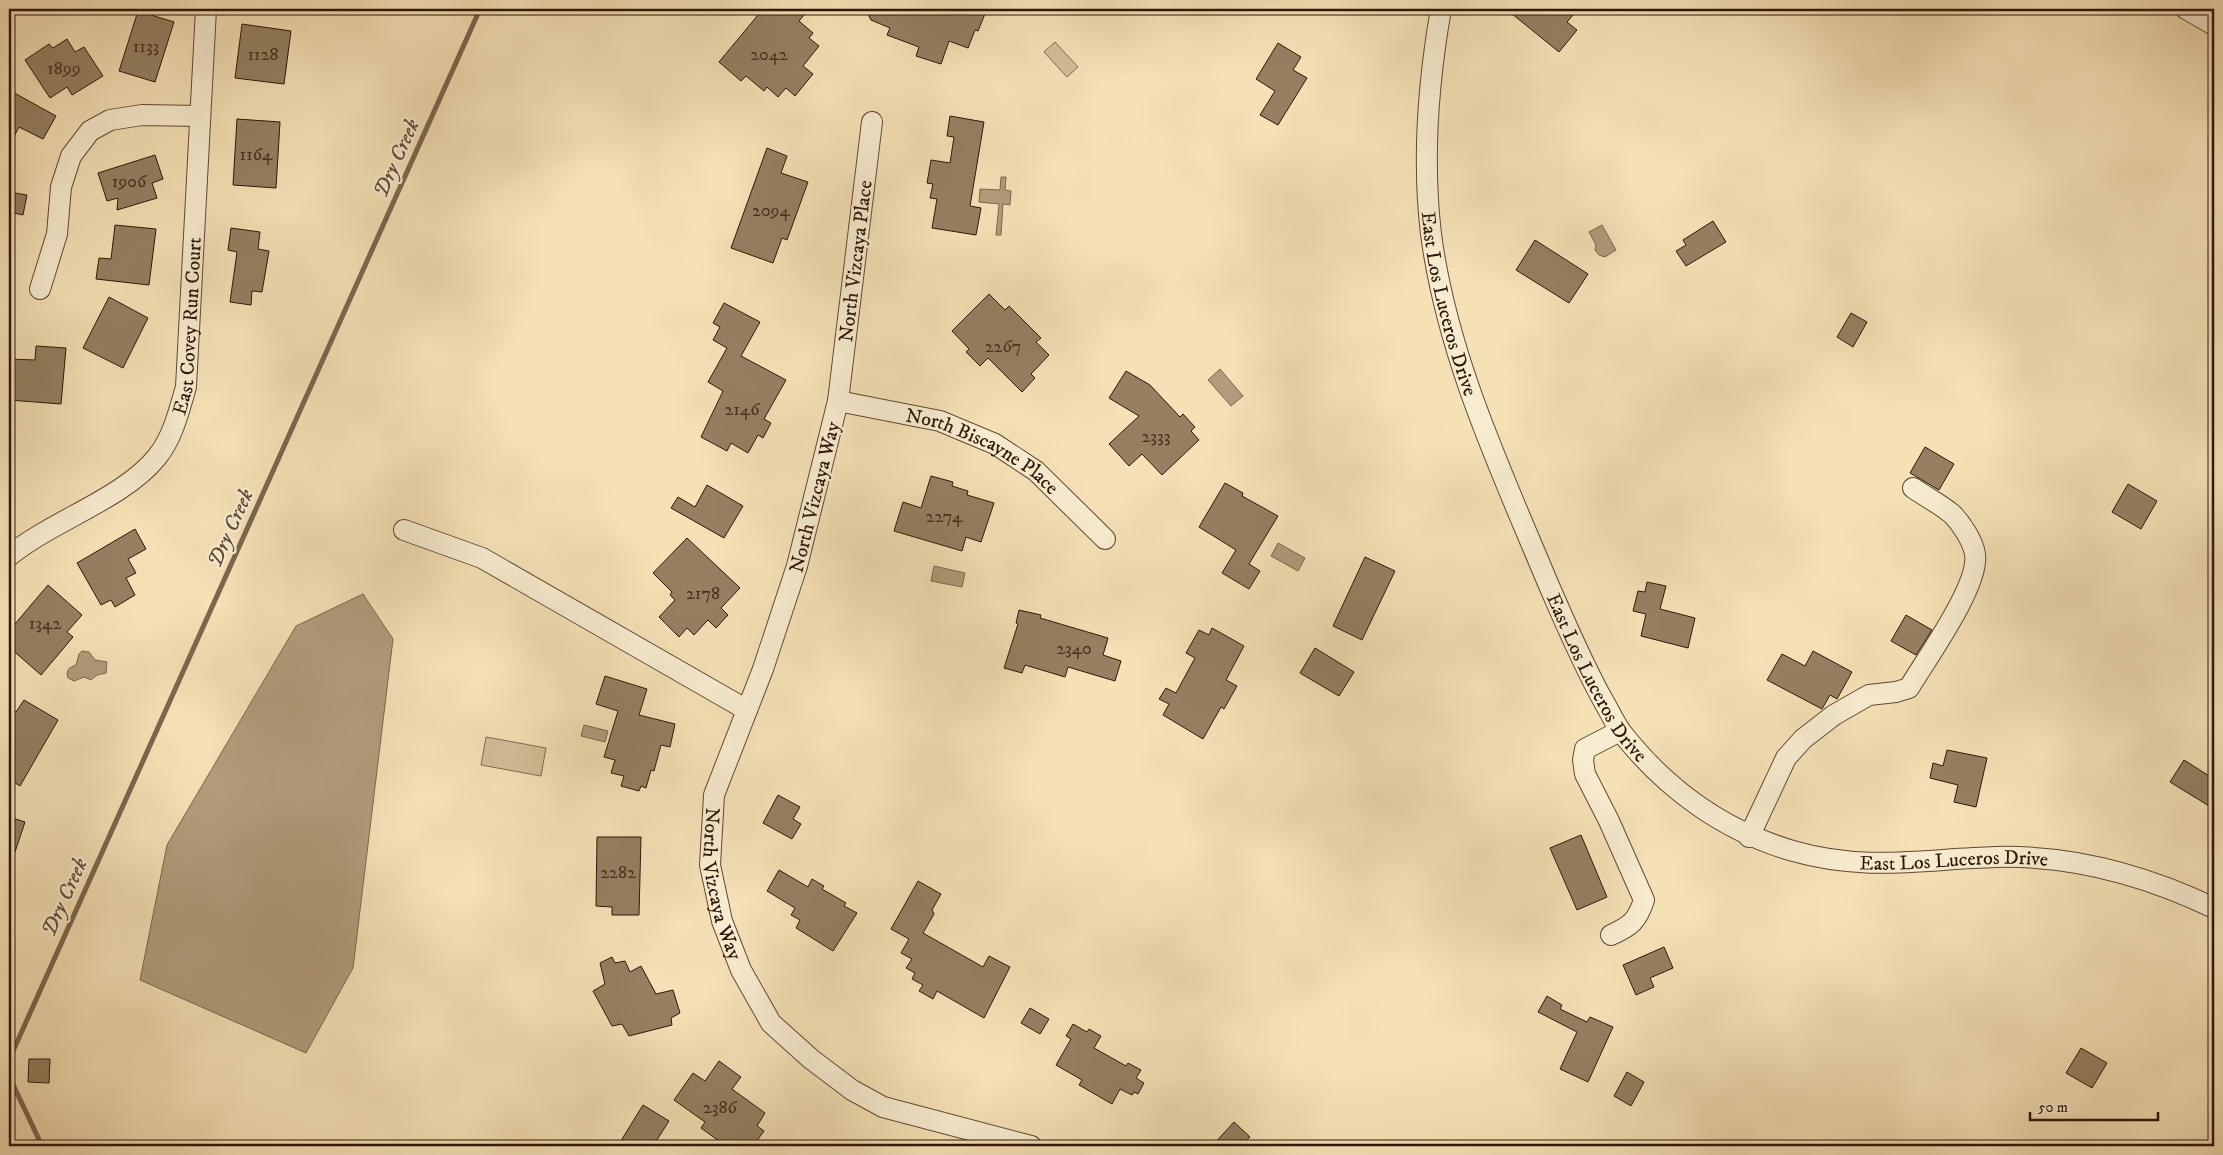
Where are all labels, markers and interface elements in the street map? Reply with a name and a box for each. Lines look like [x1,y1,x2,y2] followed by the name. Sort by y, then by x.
[133,36,159,58] house number: 1133
[247,44,279,66] house number: 1128
[750,44,788,66] house number: 2042
[47,58,81,80] house number: 1899
[368,115,426,201] water label: Dry Creek
[240,144,273,166] house number: 1164
[112,171,147,193] house number: 1906
[834,179,879,344] street label: North Vizcaya Place
[752,200,791,222] house number: 2094
[1415,211,1482,400] street label: East Los Luceros Drive
[168,237,208,418] street label: East Covey Run Court
[985,336,1021,358] house number: 2267
[724,399,760,421] house number: 2146
[903,404,1064,501] street label: North Biscayne Place
[785,419,846,576] street label: North Vizcaya Way
[1142,426,1171,448] house number: 2333
[202,485,260,571] water label: Dry Creek
[926,506,963,528] house number: 2274
[686,583,720,605] house number: 2178
[1540,590,1652,768] street label: East Los Luceros Drive
[29,613,61,635] house number: 1342
[1056,638,1092,660] house number: 2340
[695,807,747,964] street label: North Vizcaya Way
[1859,846,2049,877] street label: East Los Luceros Drive
[36,854,94,940] water label: Dry Creek
[600,862,636,884] house number: 2282
[2030,1090,2158,1122] scale bar
[703,1097,738,1119] house number: 2386
[2038,1098,2068,1117] text: 50 m

